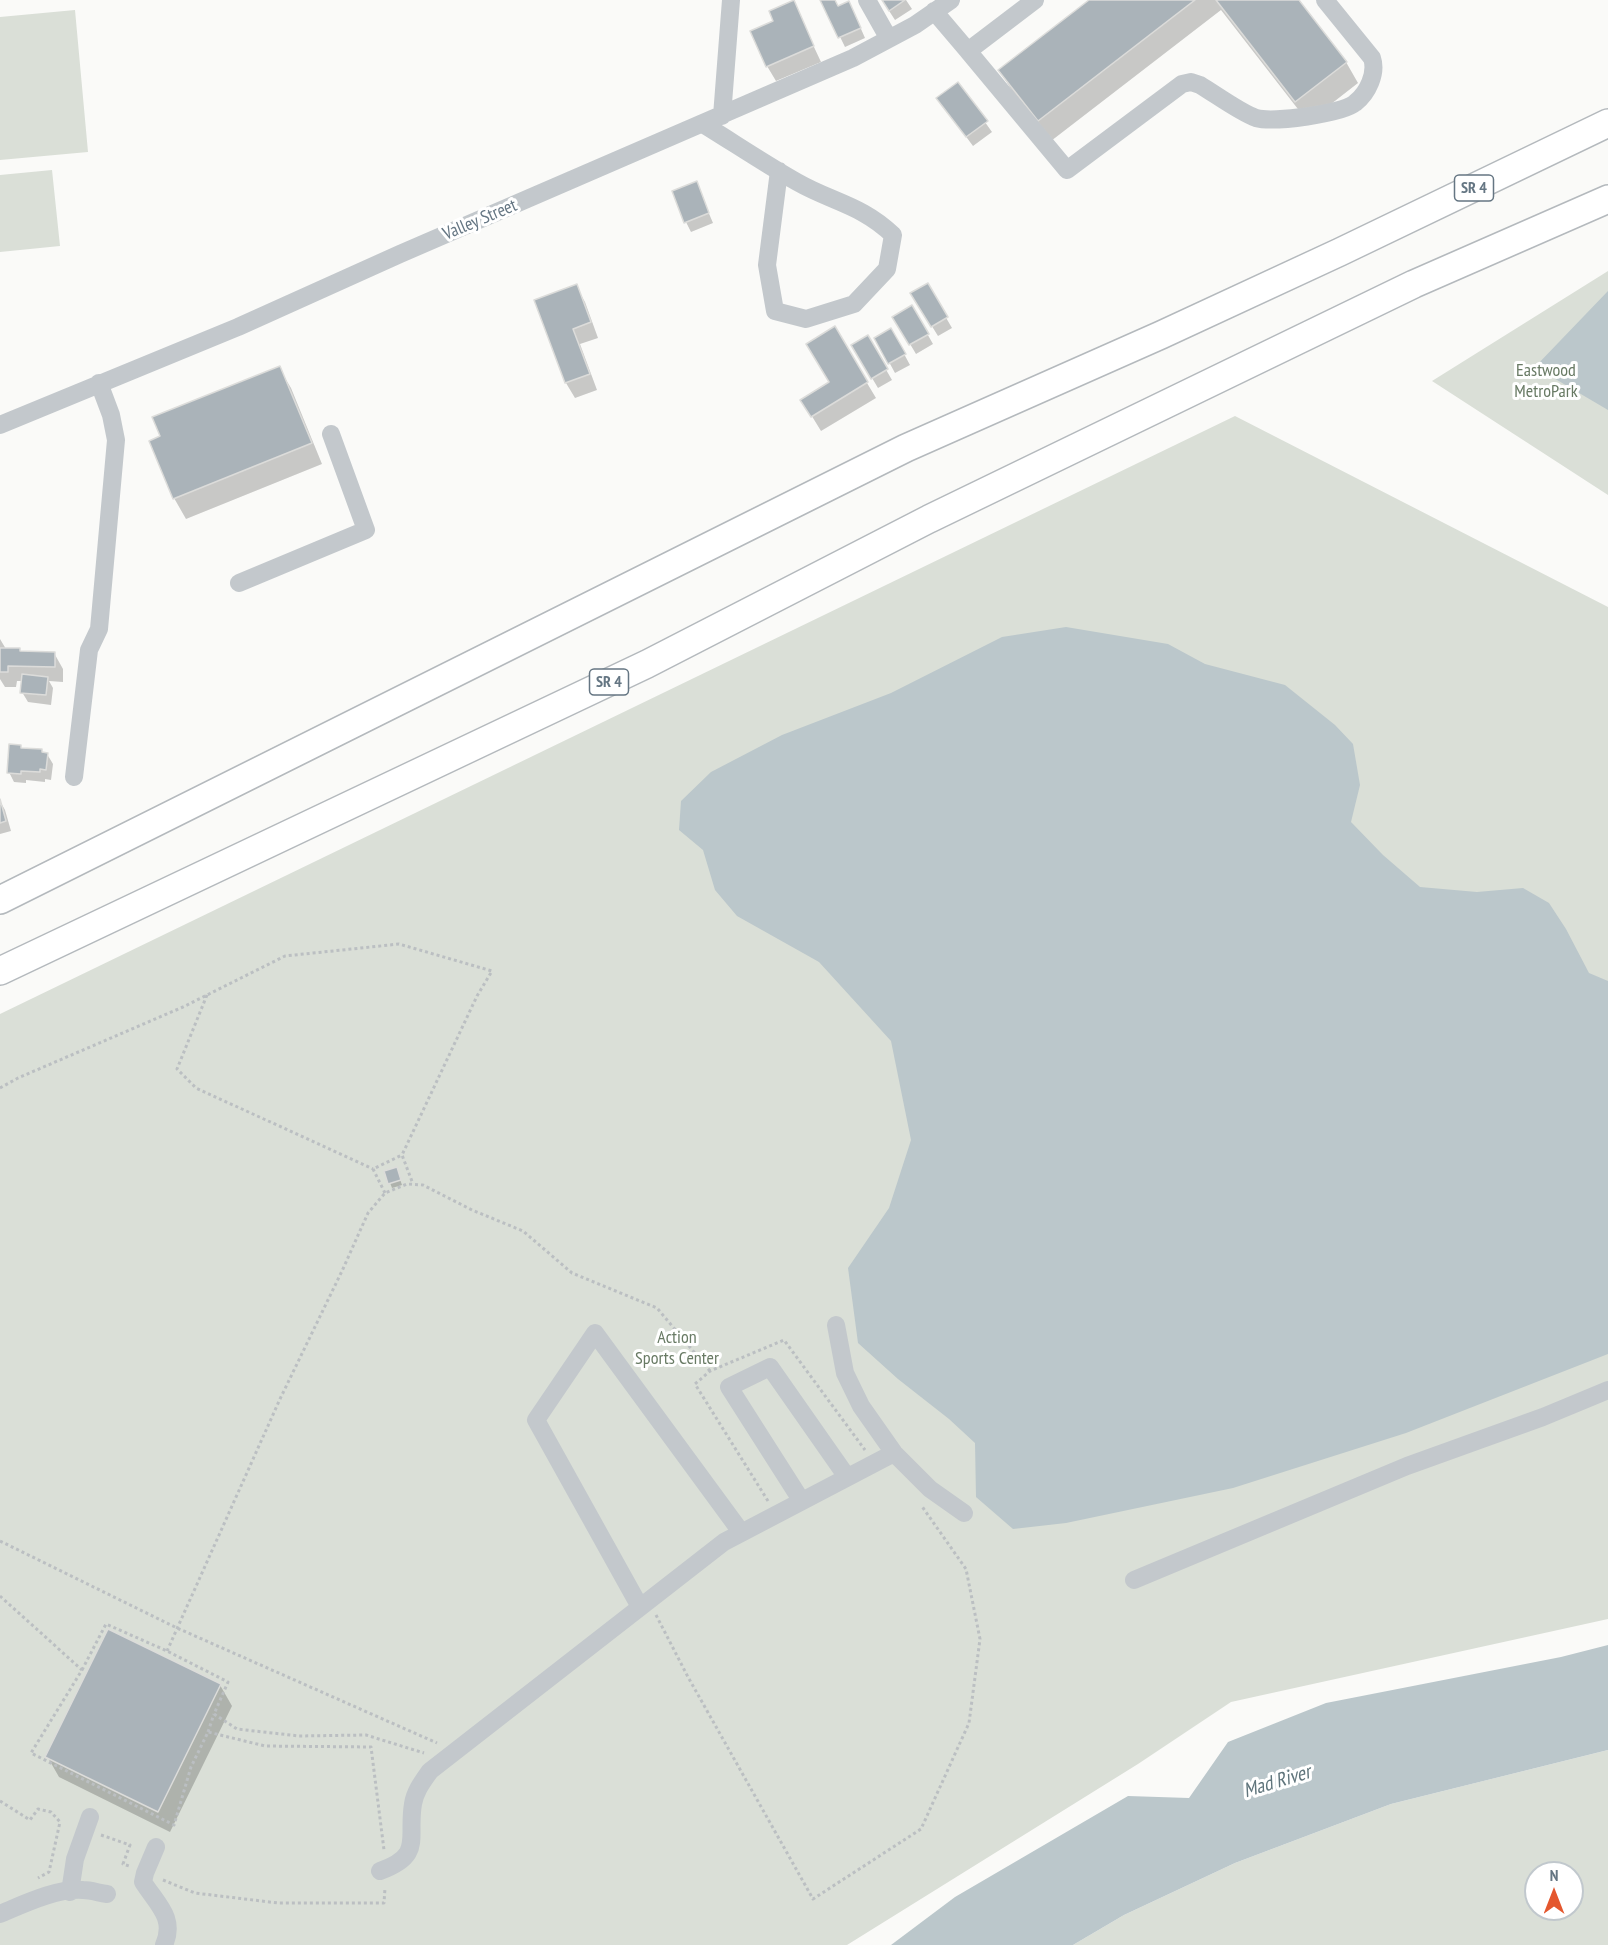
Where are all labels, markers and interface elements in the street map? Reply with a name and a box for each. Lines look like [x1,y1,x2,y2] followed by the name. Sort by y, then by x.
[1454,175,1494,201] road number: SR 4
[440,195,520,245] street label: Valley Street
[1514,360,1578,403] park label: Eastwood MetroPark
[590,669,628,695] road number: SR 4
[635,1327,719,1370] park label: Action Sports Center
[1240,1760,1314,1804] water label: Mad River
[1524,1861,1584,1921] north arrow
[1550,1865,1558,1885] text: N

